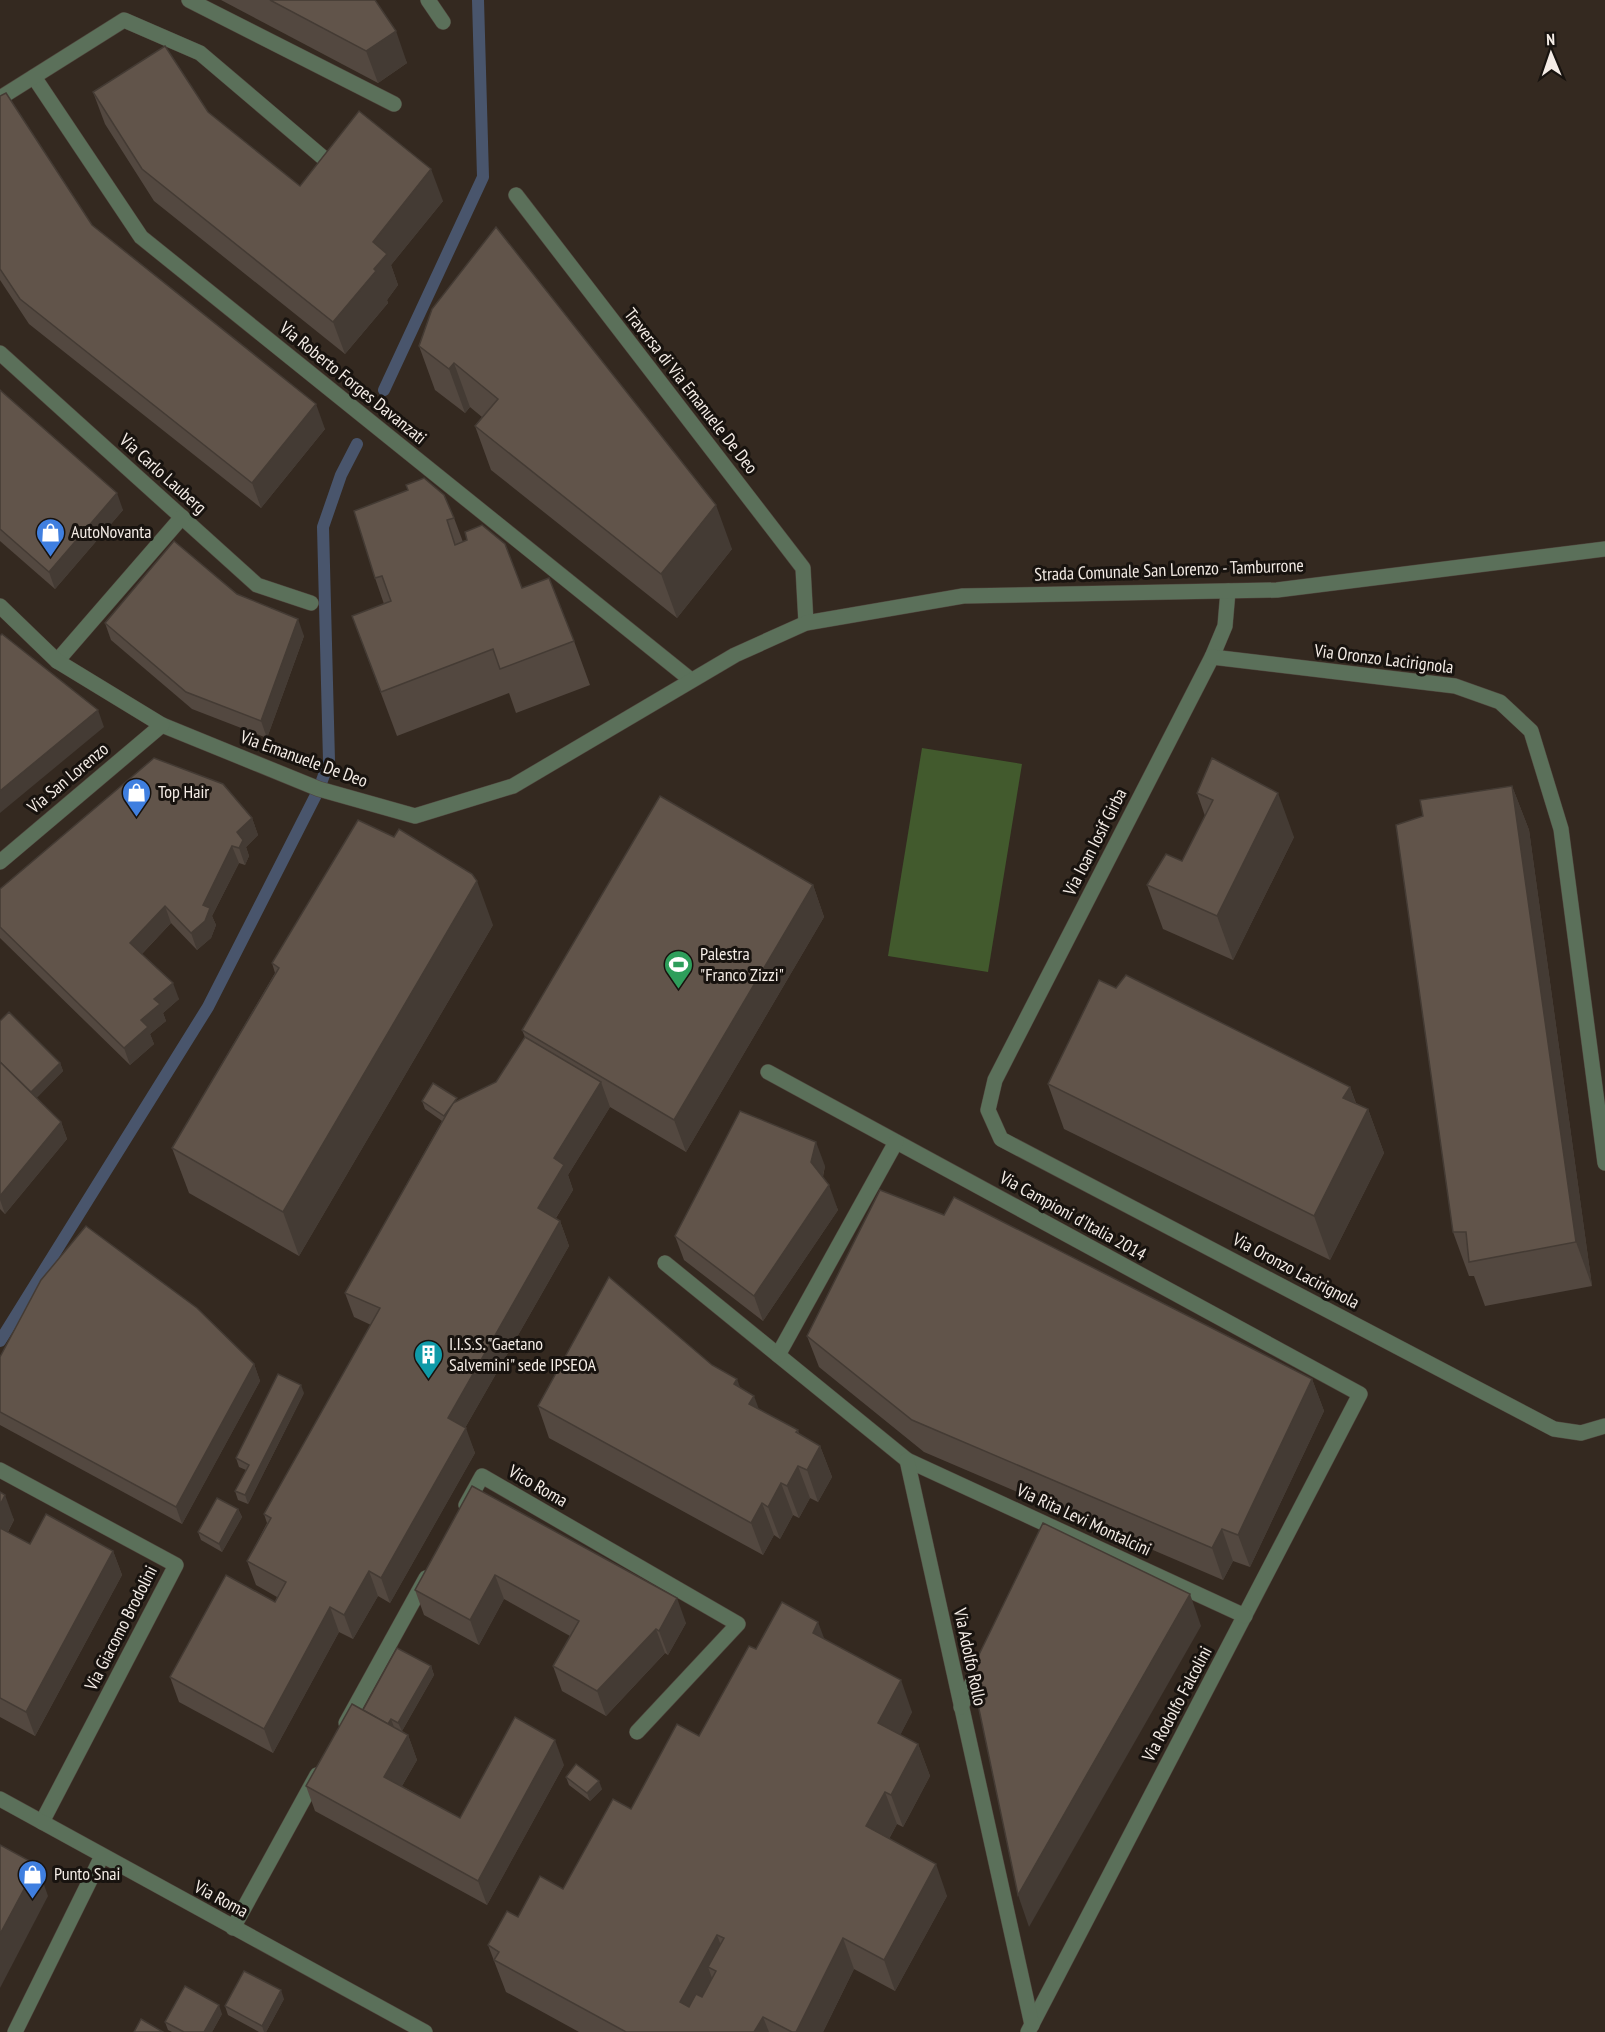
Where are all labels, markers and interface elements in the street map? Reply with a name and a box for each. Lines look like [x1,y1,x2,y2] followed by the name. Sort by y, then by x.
[1521,24,1581,84] north arrow
[1546,29,1555,49] text: N
[620,303,763,478] street label: Traversa di Via Emanuele De Deo
[274,316,431,449] street label: Via Roberto Forges Davanzati
[114,428,212,519] street label: Via Carlo Lauberg
[34,516,66,558] shop icon: AutoNovanta
[71,520,151,543] place label: AutoNovanta
[1034,553,1304,586] street label: Strada Comunale San Lorenzo - Tamburrone
[1312,638,1455,678] street label: Via Oronzo Lacirignola
[236,725,371,792] street label: Via Emanuele De Deo
[22,737,113,819] street label: Via San Lorenzo
[121,776,153,818] shop icon: Top Hair
[158,780,209,803] place label: Top Hair
[1057,784,1131,900] street label: Via Ioan Iosif Girba
[700,942,784,986] place label: Palestra "Franco Zizzi"
[663,948,695,990] sports icon: Palestra "Franco Zizzi"
[995,1165,1151,1265] street label: Via Campioni d'Italia 2014
[1228,1227,1363,1314] street label: Via Oronzo Lacirignola
[449,1332,597,1376] place label: I.I.S.S. "Gaetano Salvemini" sede IPSEOA
[412,1338,444,1380] building icon: I.I.S.S. "Gaetano Salvemini" sede IPSEOA
[504,1459,572,1512] street label: Vico Roma
[1012,1478,1155,1561] street label: Via Rita Levi Montalcini
[79,1561,162,1695] street label: Via Giacomo Brodolini
[949,1605,992,1708] street label: Via Adolfo Rollo
[1136,1642,1217,1766] street label: Via Rodolfo Falcolini
[17,1858,49,1900] shop icon: Punto Snai
[54,1862,120,1885] place label: Punto Snai
[189,1874,252,1922] street label: Via Roma

